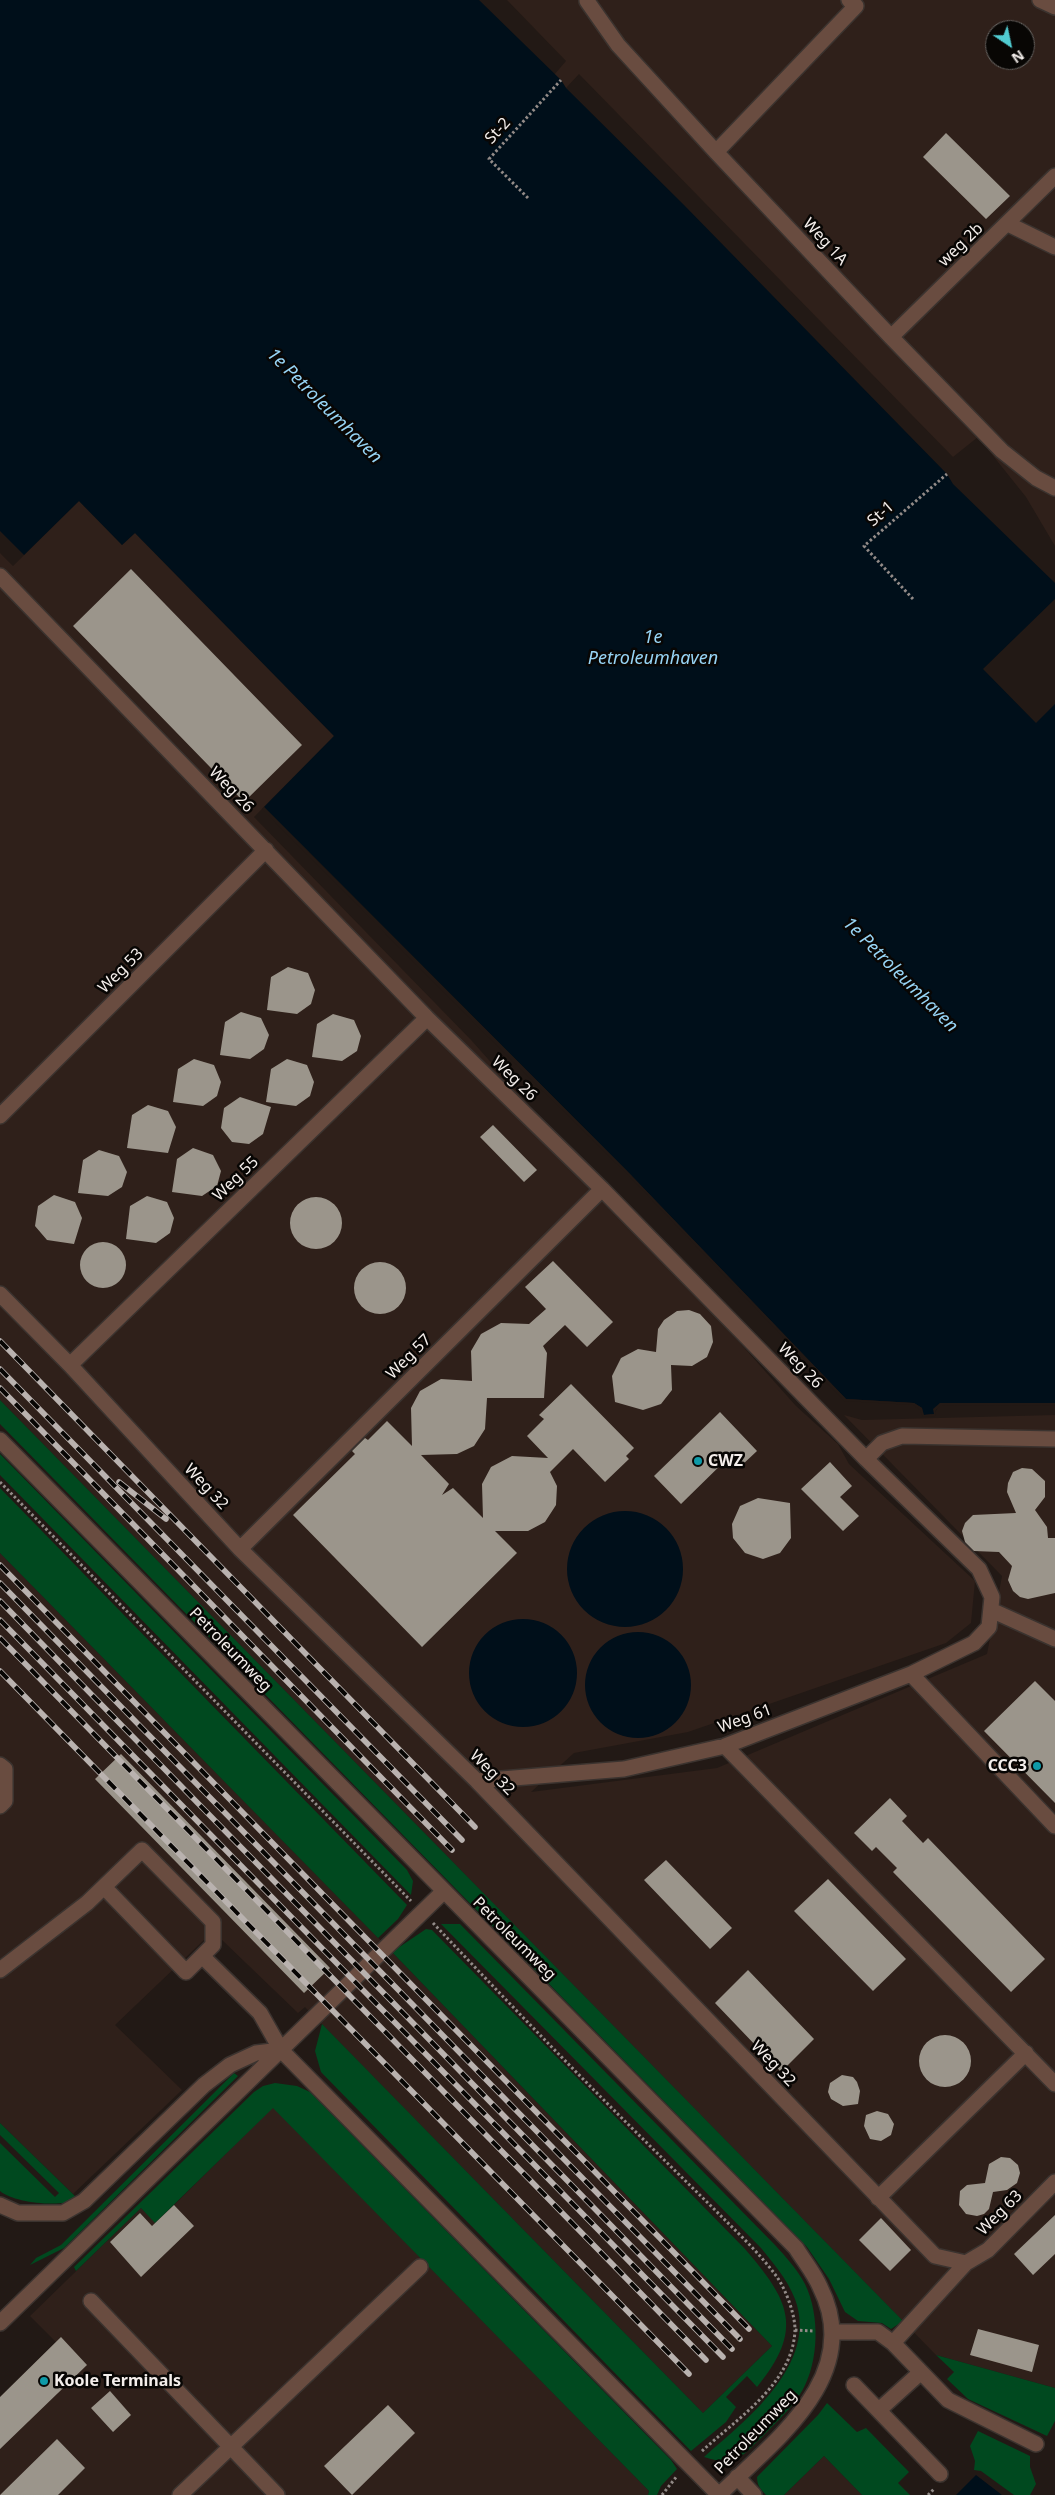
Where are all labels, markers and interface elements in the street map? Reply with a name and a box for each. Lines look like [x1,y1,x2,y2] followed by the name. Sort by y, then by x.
[985,20,1035,70] north arrow
[1008,46,1028,68] text: N
[481,114,515,148] street label: St-2
[799,215,851,269] street label: Weg 1A
[935,219,987,271] street label: weg 2b
[262,344,386,468] water label: 1e Petroleumhaven
[864,497,898,531] street label: St-1
[588,627,718,670] water label: 1e Petroleumhaven
[205,763,257,817] street label: Weg 26
[838,913,962,1037] water label: 1e Petroleumhaven
[94,944,148,998] street label: Weg 53
[487,1053,541,1105] street label: Weg 26
[209,1153,263,1205] street label: Weg 55
[382,1330,436,1384] street label: Weg 57
[774,1339,826,1393] street label: Weg 26
[708,1451,743,1471] place label: CWZ
[692,1455,704,1467] marker: CWZ
[180,1460,232,1514] street label: Weg 32
[185,1604,275,1696] street label: Petroleumweg
[715,1700,775,1738] street label: Weg 61
[465,1746,519,1800] street label: Weg 32
[988,1756,1027,1776] place label: CCC3
[1031,1760,1043,1772] marker: CCC3
[468,1893,560,1985] street label: Petroleumweg
[747,2037,799,2091] street label: Weg 32
[973,2186,1027,2240] street label: Weg 63
[54,2371,181,2391] place label: Koole Terminals
[38,2375,50,2387] marker: Koole Terminals
[711,2386,801,2478] street label: Petroleumweg

